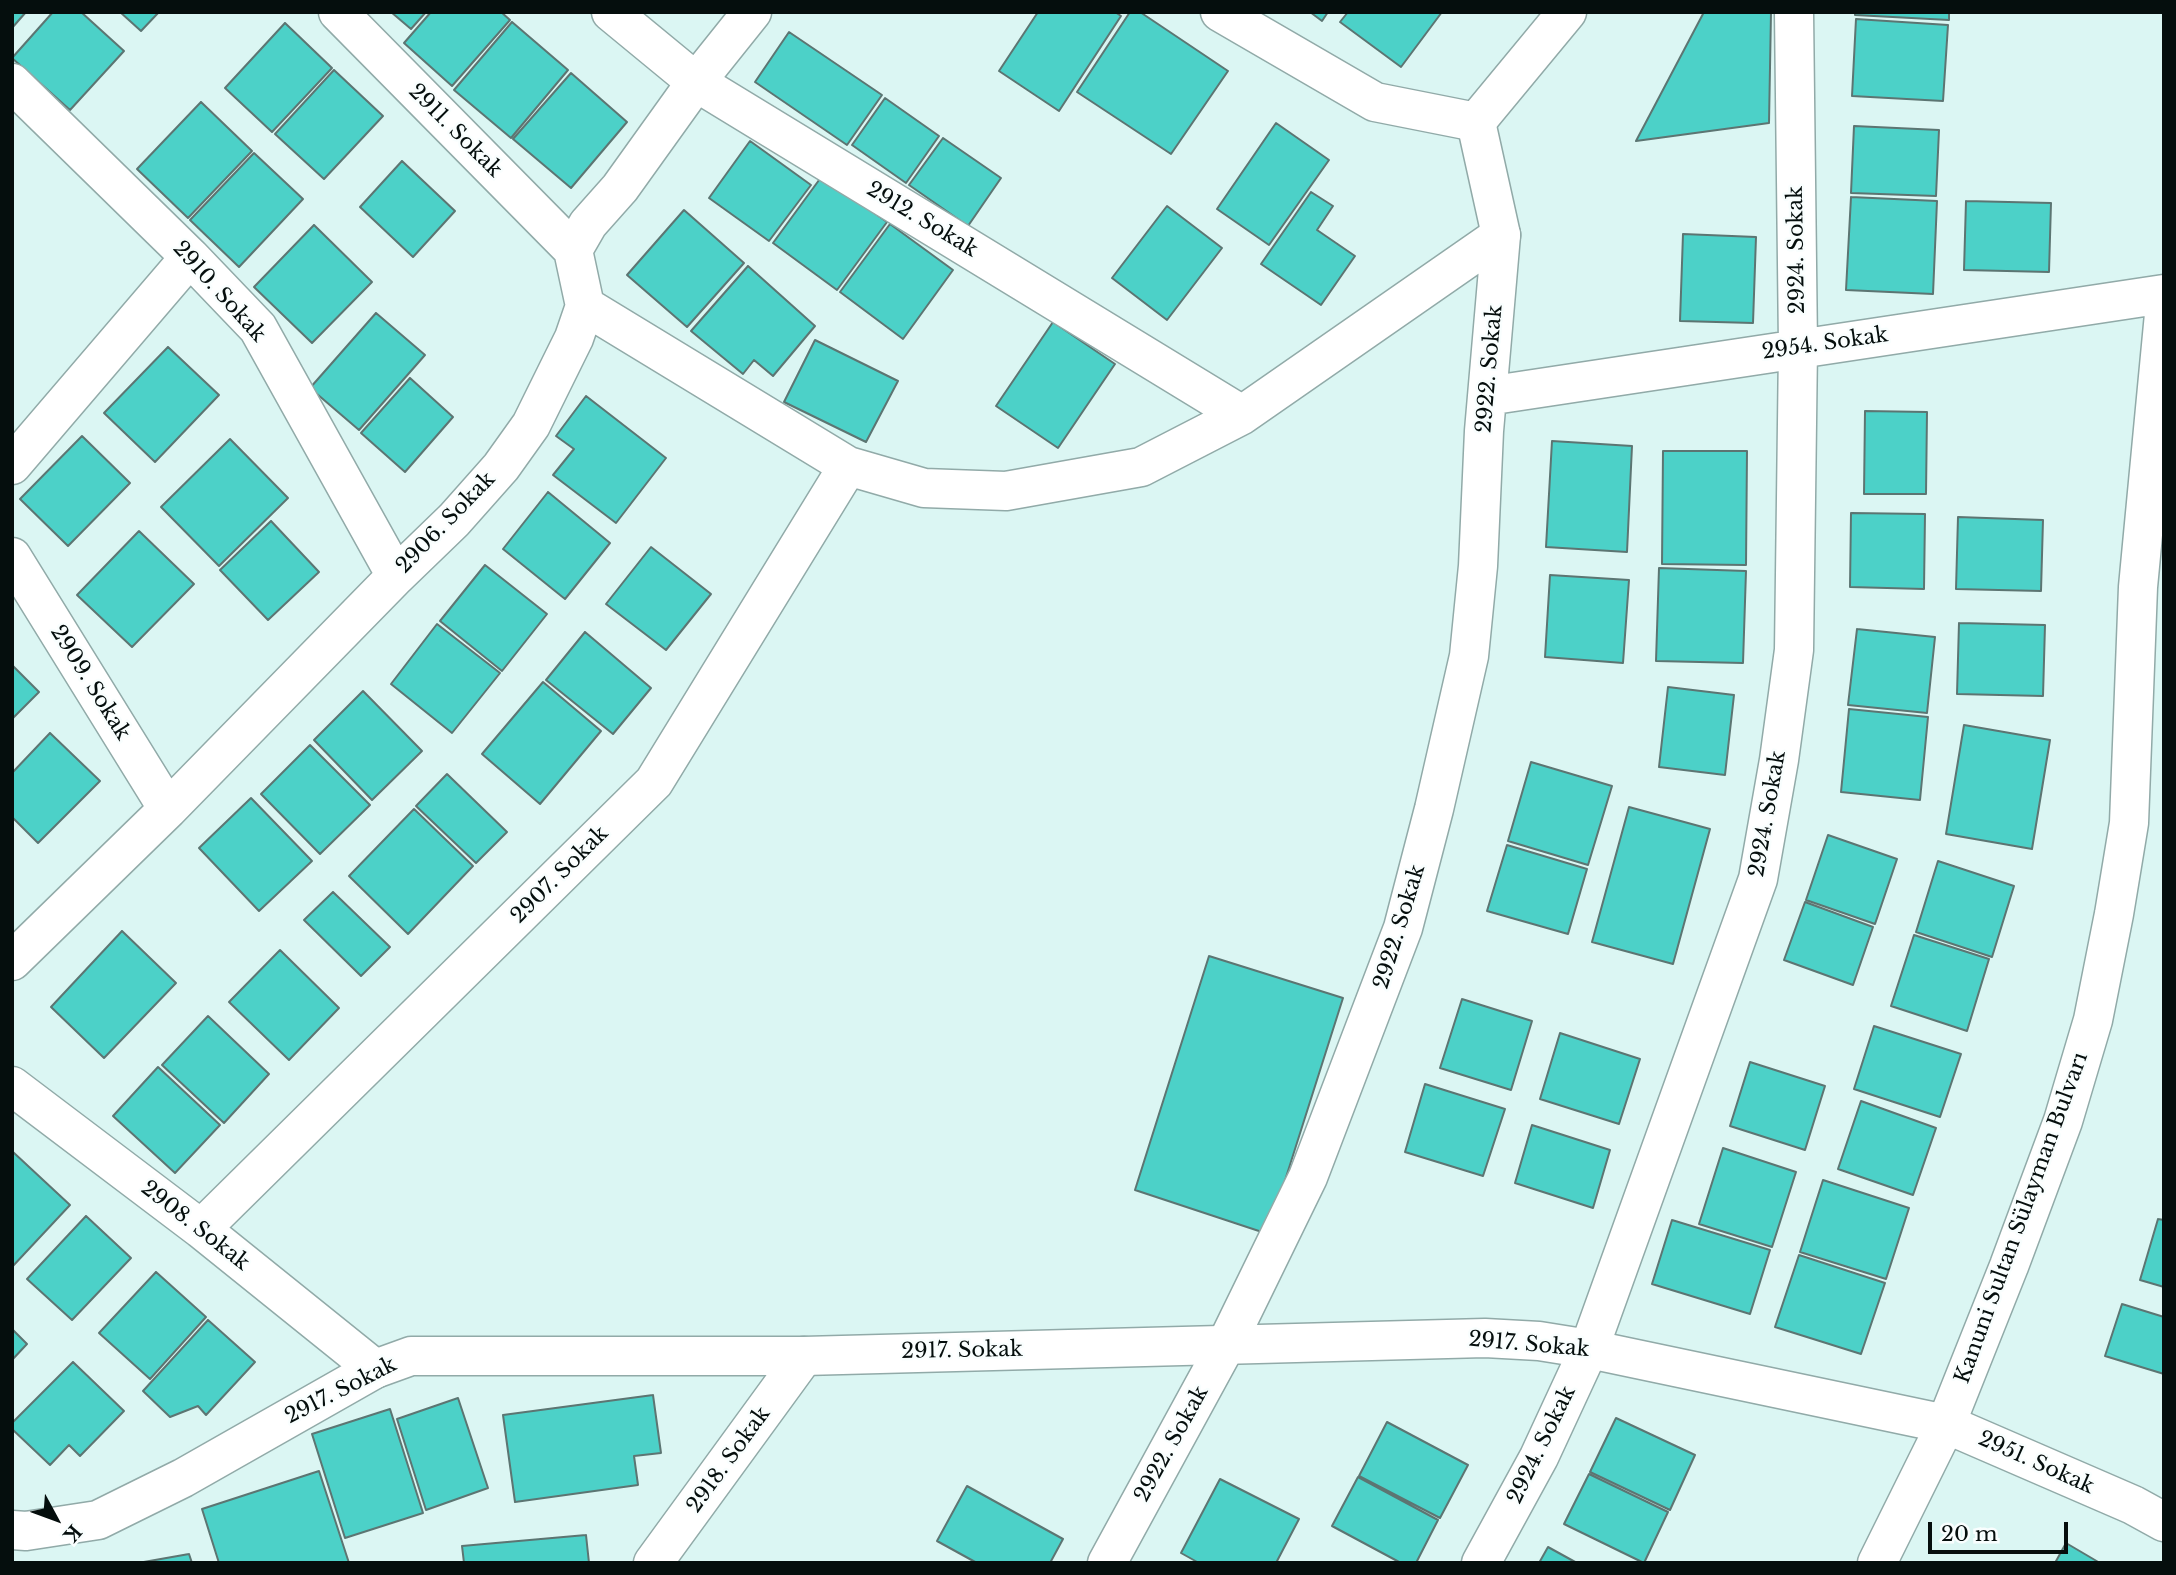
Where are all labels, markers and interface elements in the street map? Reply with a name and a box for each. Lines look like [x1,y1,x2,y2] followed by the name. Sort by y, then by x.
[403,79,507,183] street label: 2911. Sokak
[862,177,982,263] street label: 2912. Sokak
[1783,186,1811,314] street label: 2924. Sokak
[167,236,271,348] street label: 2910. Sokak
[1472,304,1508,434] street label: 2922. Sokak
[1760,323,1890,365] street label: 2954. Sokak
[391,467,501,579] street label: 2906. Sokak
[45,621,135,745] street label: 2909. Sokak
[1744,749,1792,879] street label: 2924. Sokak
[506,821,614,929] street label: 2907. Sokak
[1369,862,1431,992] street label: 2922. Sokak
[1950,1049,2094,1387] street label: Kanuni Sultan Sülayman Bulvarı
[136,1176,254,1276] street label: 2908. Sokak
[1467,1327,1591,1363] street label: 2917. Sokak
[901,1337,1023,1365] street label: 2917. Sokak
[281,1352,401,1430] street label: 2917. Sokak
[1130,1382,1214,1506] street label: 2922. Sokak
[1503,1382,1581,1508] street label: 2924. Sokak
[682,1402,776,1518] street label: 2918. Sokak
[1974,1426,2098,1500] street label: 2951. Sokak
[21,1484,91,1554] north arrow
[1931,1508,2071,1552] scale bar
[58,1520,86,1547] text: K
[1941,1521,1998,1547] text: 20 m

